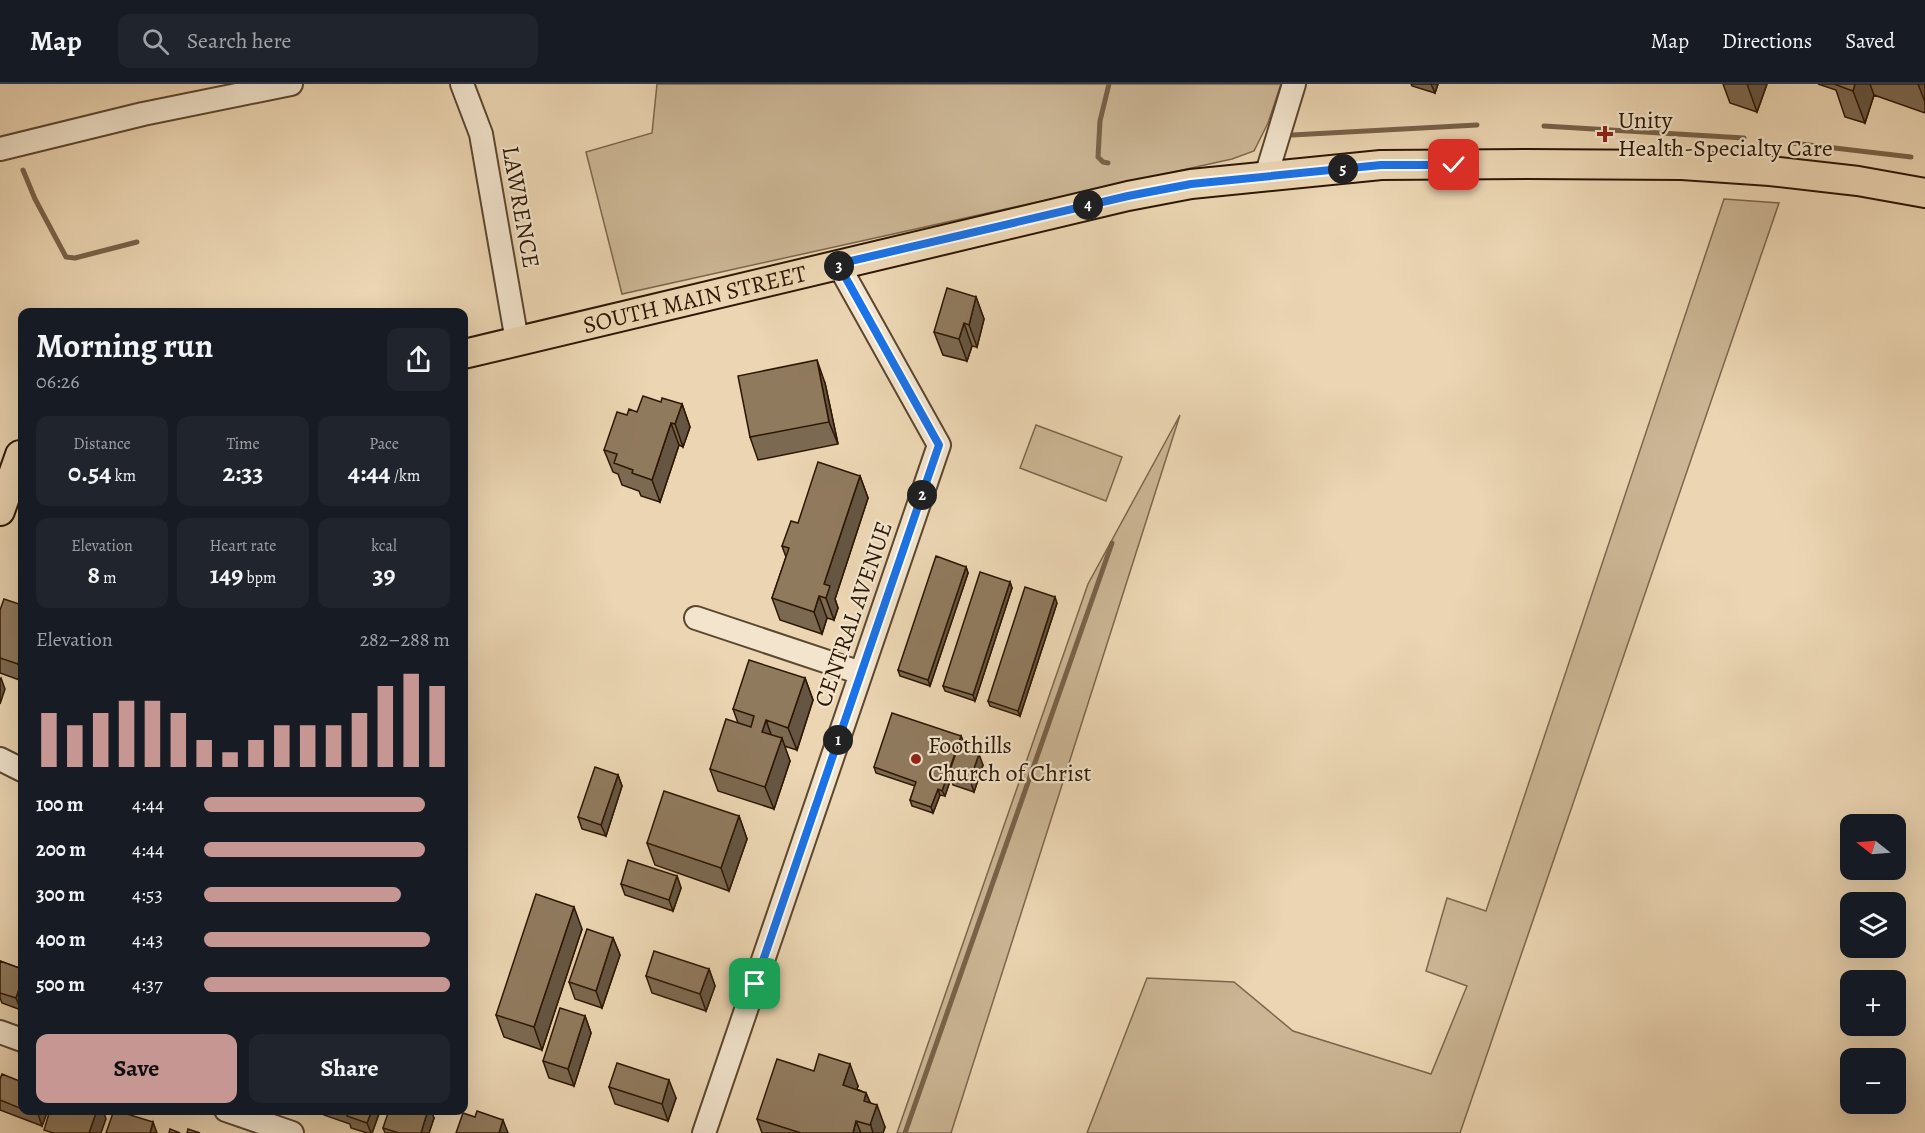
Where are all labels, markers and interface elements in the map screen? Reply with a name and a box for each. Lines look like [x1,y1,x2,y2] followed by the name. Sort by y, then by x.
[118,14,538,68] search box
[30,22,82,60] text: Map
[139,25,172,58] icon: search
[187,26,291,56] text: Search here
[1651,27,1689,55] text: Map
[1722,27,1812,55] text: Directions
[1845,27,1895,55] text: Saved
[1618,104,1833,164] place label: Unity Health-Specialty Care
[1596,125,1614,143] marker: Unity Health-Specialty Care
[1428,139,1479,190] pin
[495,143,547,271] street label: LAWRENCE
[1437,148,1470,181] icon: check
[1328,154,1358,184] pin: 5
[1340,158,1346,180] text: 5
[1073,190,1103,220] pin: 4
[1084,194,1092,216] text: 4
[824,251,854,281] pin: 3
[836,255,842,277] text: 3
[580,257,810,341] street label: SOUTH MAIN STREET
[36,323,213,368] text: Morning run
[387,328,450,391] button: share
[36,368,79,395] text: 06:26
[73,433,131,455] text: Distance
[226,433,260,455] text: Time
[369,433,399,455] text: Pace
[68,455,112,490] text: 0.54
[222,455,264,490] text: 2:33
[348,455,391,490] text: 4:44
[112,465,136,487] text: km
[391,465,420,487] text: /km
[907,480,937,510] pin: 2
[918,484,926,506] text: 2
[806,517,900,711] street label: CENTRAL AVENUE
[71,535,133,557] text: Elevation
[210,535,276,557] text: Heart rate
[371,535,397,557] text: kcal
[88,557,100,592] text: 8
[210,557,243,592] text: 149
[372,557,396,592] text: 39
[100,567,116,589] text: m
[243,567,276,589] text: bpm
[36,626,113,653] text: Elevation
[360,626,450,653] text: 282–288 m
[823,725,853,755] pin: 1
[835,729,841,751] text: 1
[928,729,1092,789] place label: Foothills Church of Christ
[909,752,923,766] marker: Foothills Church of Christ
[36,791,84,818] text: 100 m
[132,791,164,818] text: 4:44
[1840,814,1906,880] north arrow
[1840,814,1906,1114] map controls
[36,836,86,863] text: 200 m
[132,836,164,863] text: 4:44
[36,881,85,908] text: 300 m
[132,881,163,908] text: 4:53
[1840,892,1906,958] button: layers
[36,926,86,953] text: 400 m
[132,926,163,953] text: 4:43
[729,958,780,1009] pin
[738,967,771,1000] icon: arrive
[1840,970,1906,1036] button: +
[36,971,85,998] text: 500 m
[132,971,163,998] text: 4:37
[36,1034,237,1103] button: Save
[249,1034,450,1103] button: Share
[1840,1048,1906,1114] button: −

